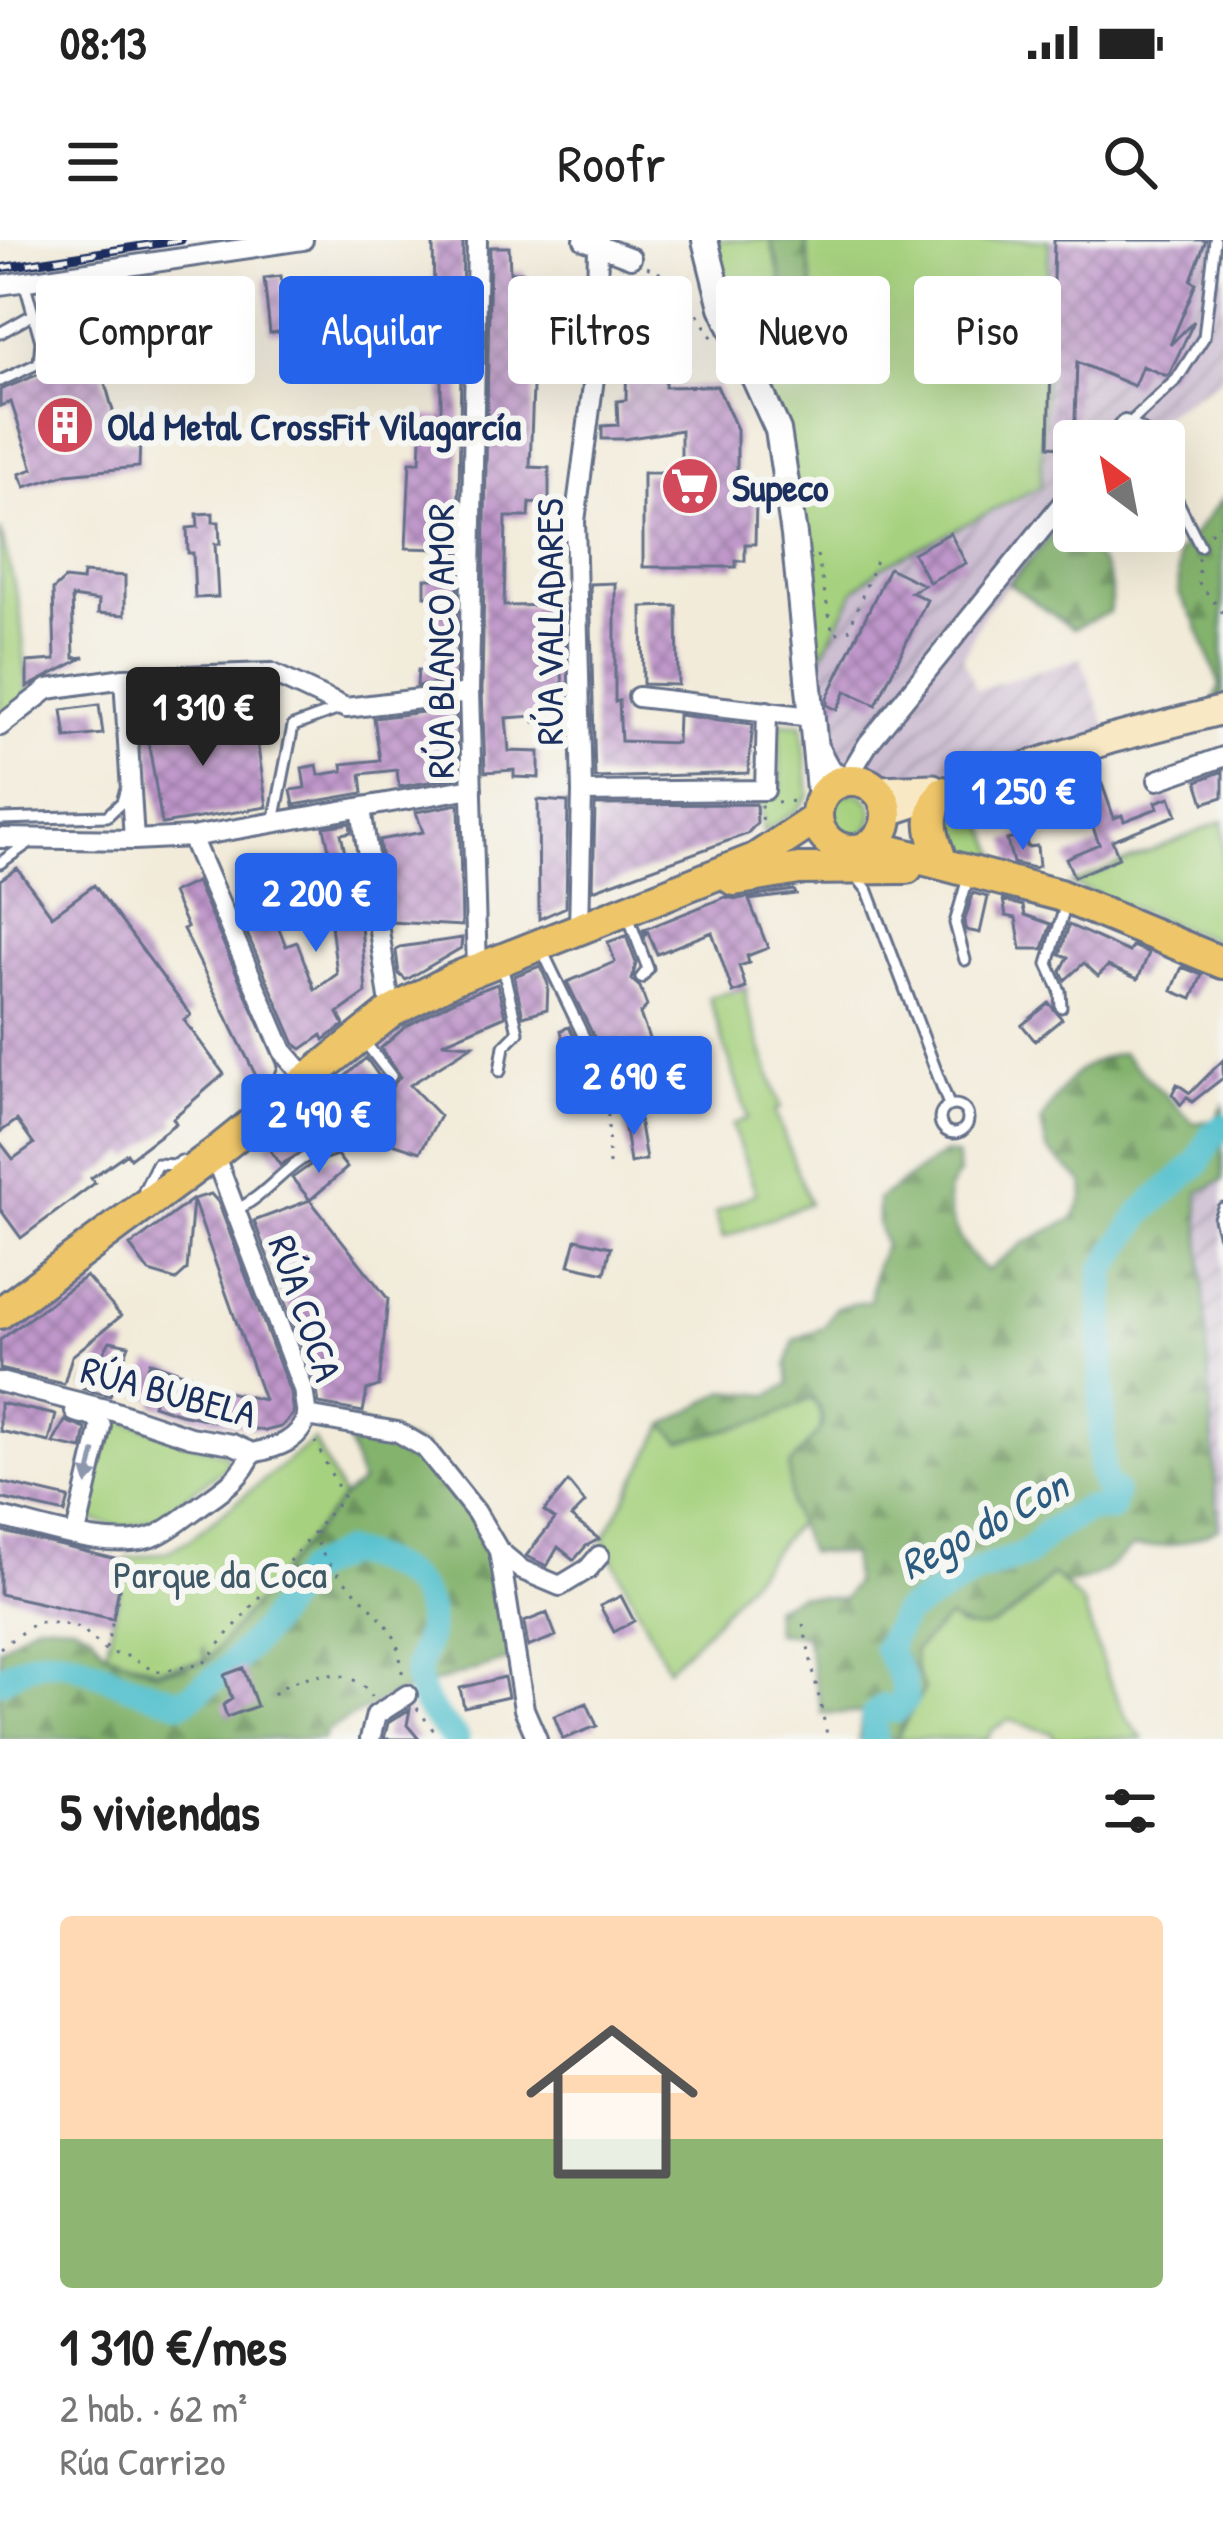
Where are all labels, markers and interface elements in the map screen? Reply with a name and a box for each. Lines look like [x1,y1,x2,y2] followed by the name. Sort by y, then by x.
[60,12,147,73] text: 08:13
[557,126,666,199] text: Roofr
[60,129,126,195] icon: menu
[1097,129,1163,195] icon: search
[36,276,255,384] chip: Comprar
[279,276,484,384] chip: Alquilar
[508,276,692,384] chip: Filtros
[716,276,890,384] chip: Nuevo
[914,276,1061,384] chip: Piso
[34,394,96,456] building icon: Old Metal CrossFit Vilagarcía
[107,399,522,453] place label: Old Metal CrossFit Vilagarcía
[1053,420,1185,552] north arrow
[1053,420,1185,552] map controls
[659,455,721,517] supermarket icon: Supeco
[732,460,829,514] place label: Supeco
[522,499,575,745] street label: RÚA VALLADARES
[413,504,466,778] street label: RÚA BLANCO AMOR
[92,667,314,769] pin: 1 310 €
[153,679,253,732] text: 1 310 €
[912,751,1134,853] pin: 1 250 €
[971,763,1075,816] text: 1 250 €
[205,853,427,955] pin: 2 200 €
[262,865,370,918] text: 2 200 €
[523,1036,745,1138] pin: 2 690 €
[583,1048,685,1101] text: 2 690 €
[208,1074,430,1176] pin: 2 490 €
[268,1086,370,1139] text: 2 490 €
[256,1228,356,1388] street label: RÚA COCA
[76,1342,262,1440] street label: RÚA BUBELA
[81,1449,100,1486] one-way arrow
[889,1454,1080,1593] water label: Rego do Con
[113,1547,327,1600] park label: Parque da Coca
[60,1777,260,1846] text: 5 viviendas
[1097,1778,1163,1844] icon: filters
[504,1994,720,2210] icon: home
[60,2312,287,2381] text: 1 310 €/mes
[60,2381,247,2434] text: 2 hab. · 62 m²
[60,2434,225,2487] text: Rúa Carrizo

